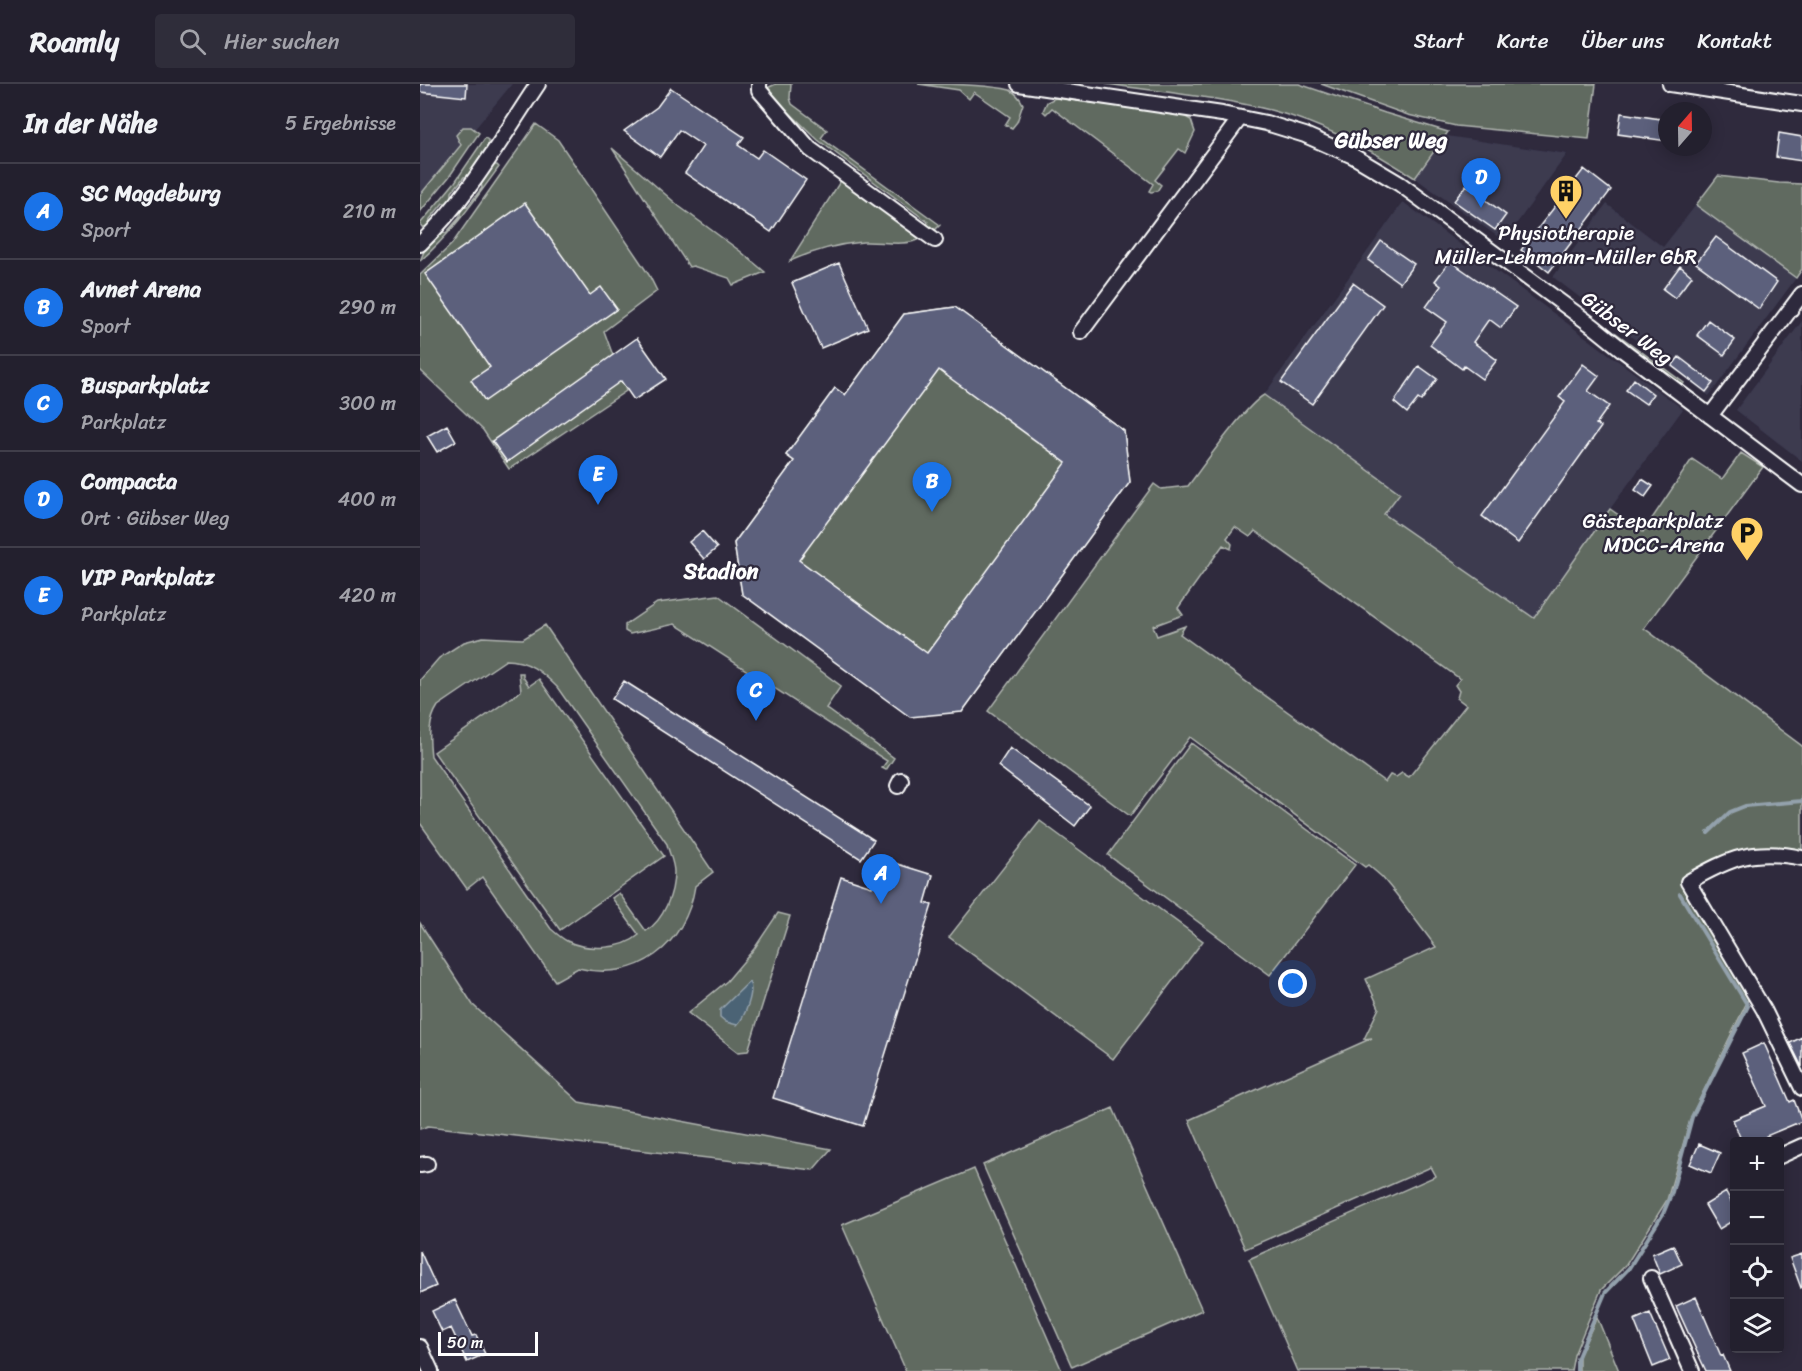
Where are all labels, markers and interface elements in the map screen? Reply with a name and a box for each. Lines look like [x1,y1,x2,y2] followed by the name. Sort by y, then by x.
[155,14,575,68] search box
[30,17,119,66] text: Roamly
[224,22,339,61] text: Hier suchen
[1414,22,1464,60] text: Start
[1497,22,1549,60] text: Karte
[1582,22,1664,60] text: Über uns
[1697,22,1772,60] text: Kontakt
[176,25,209,58] icon: search
[24,100,158,146] text: In der Nähe
[1658,102,1712,156] north arrow
[285,106,396,141] text: 5 Ergebnisse
[1333,121,1448,160] district label: Gübser Weg
[1462,158,1500,208] pin: D
[1548,173,1584,220] building icon: Physiotherapie Müller-Lehmann-Müller GbR
[81,174,221,213] text: SC Magdeburg
[37,194,50,229] text: A
[343,194,396,229] text: 210 m
[81,213,131,248] text: Sport
[1435,214,1697,276] place label: Physiotherapie Müller-Lehmann-Müller GbR
[81,270,201,309] text: Avnet Arena
[1572,280,1682,376] street label: Gübser Weg
[37,290,50,325] text: B
[339,290,396,325] text: 290 m
[81,309,131,344] text: Sport
[81,366,209,405] text: Busparkplatz
[37,386,50,421] text: C
[339,386,396,421] text: 300 m
[81,405,167,440] text: Parkplatz
[578,456,618,505] pin: E
[81,462,177,501] text: Compacta
[912,462,952,512] pin: B
[38,482,49,517] text: D
[338,482,396,517] text: 400 m
[81,501,230,536] text: Ort · Gübser Weg
[1583,502,1724,564] place label: Gästeparkplatz MDCC-Arena
[1729,515,1765,562] parking icon: Gästeparkplatz MDCC-Arena
[683,552,759,591] district label: Stadion
[81,558,215,597] text: VIP Parkplatz
[38,578,49,613] text: E
[339,578,396,613] text: 420 m
[81,597,167,632] text: Parkplatz
[736,672,776,721] pin: C
[862,854,900,904] pin: A
[1278,969,1307,998] your location
[1730,1137,1784,1353] map controls
[1730,1137,1784,1191] button: +
[1730,1191,1784,1245] button: −
[1730,1245,1784,1299] button: locate
[1730,1299,1784,1353] button: layers
[447,1328,483,1357] text: 50 m
[438,1329,538,1356] scale bar

